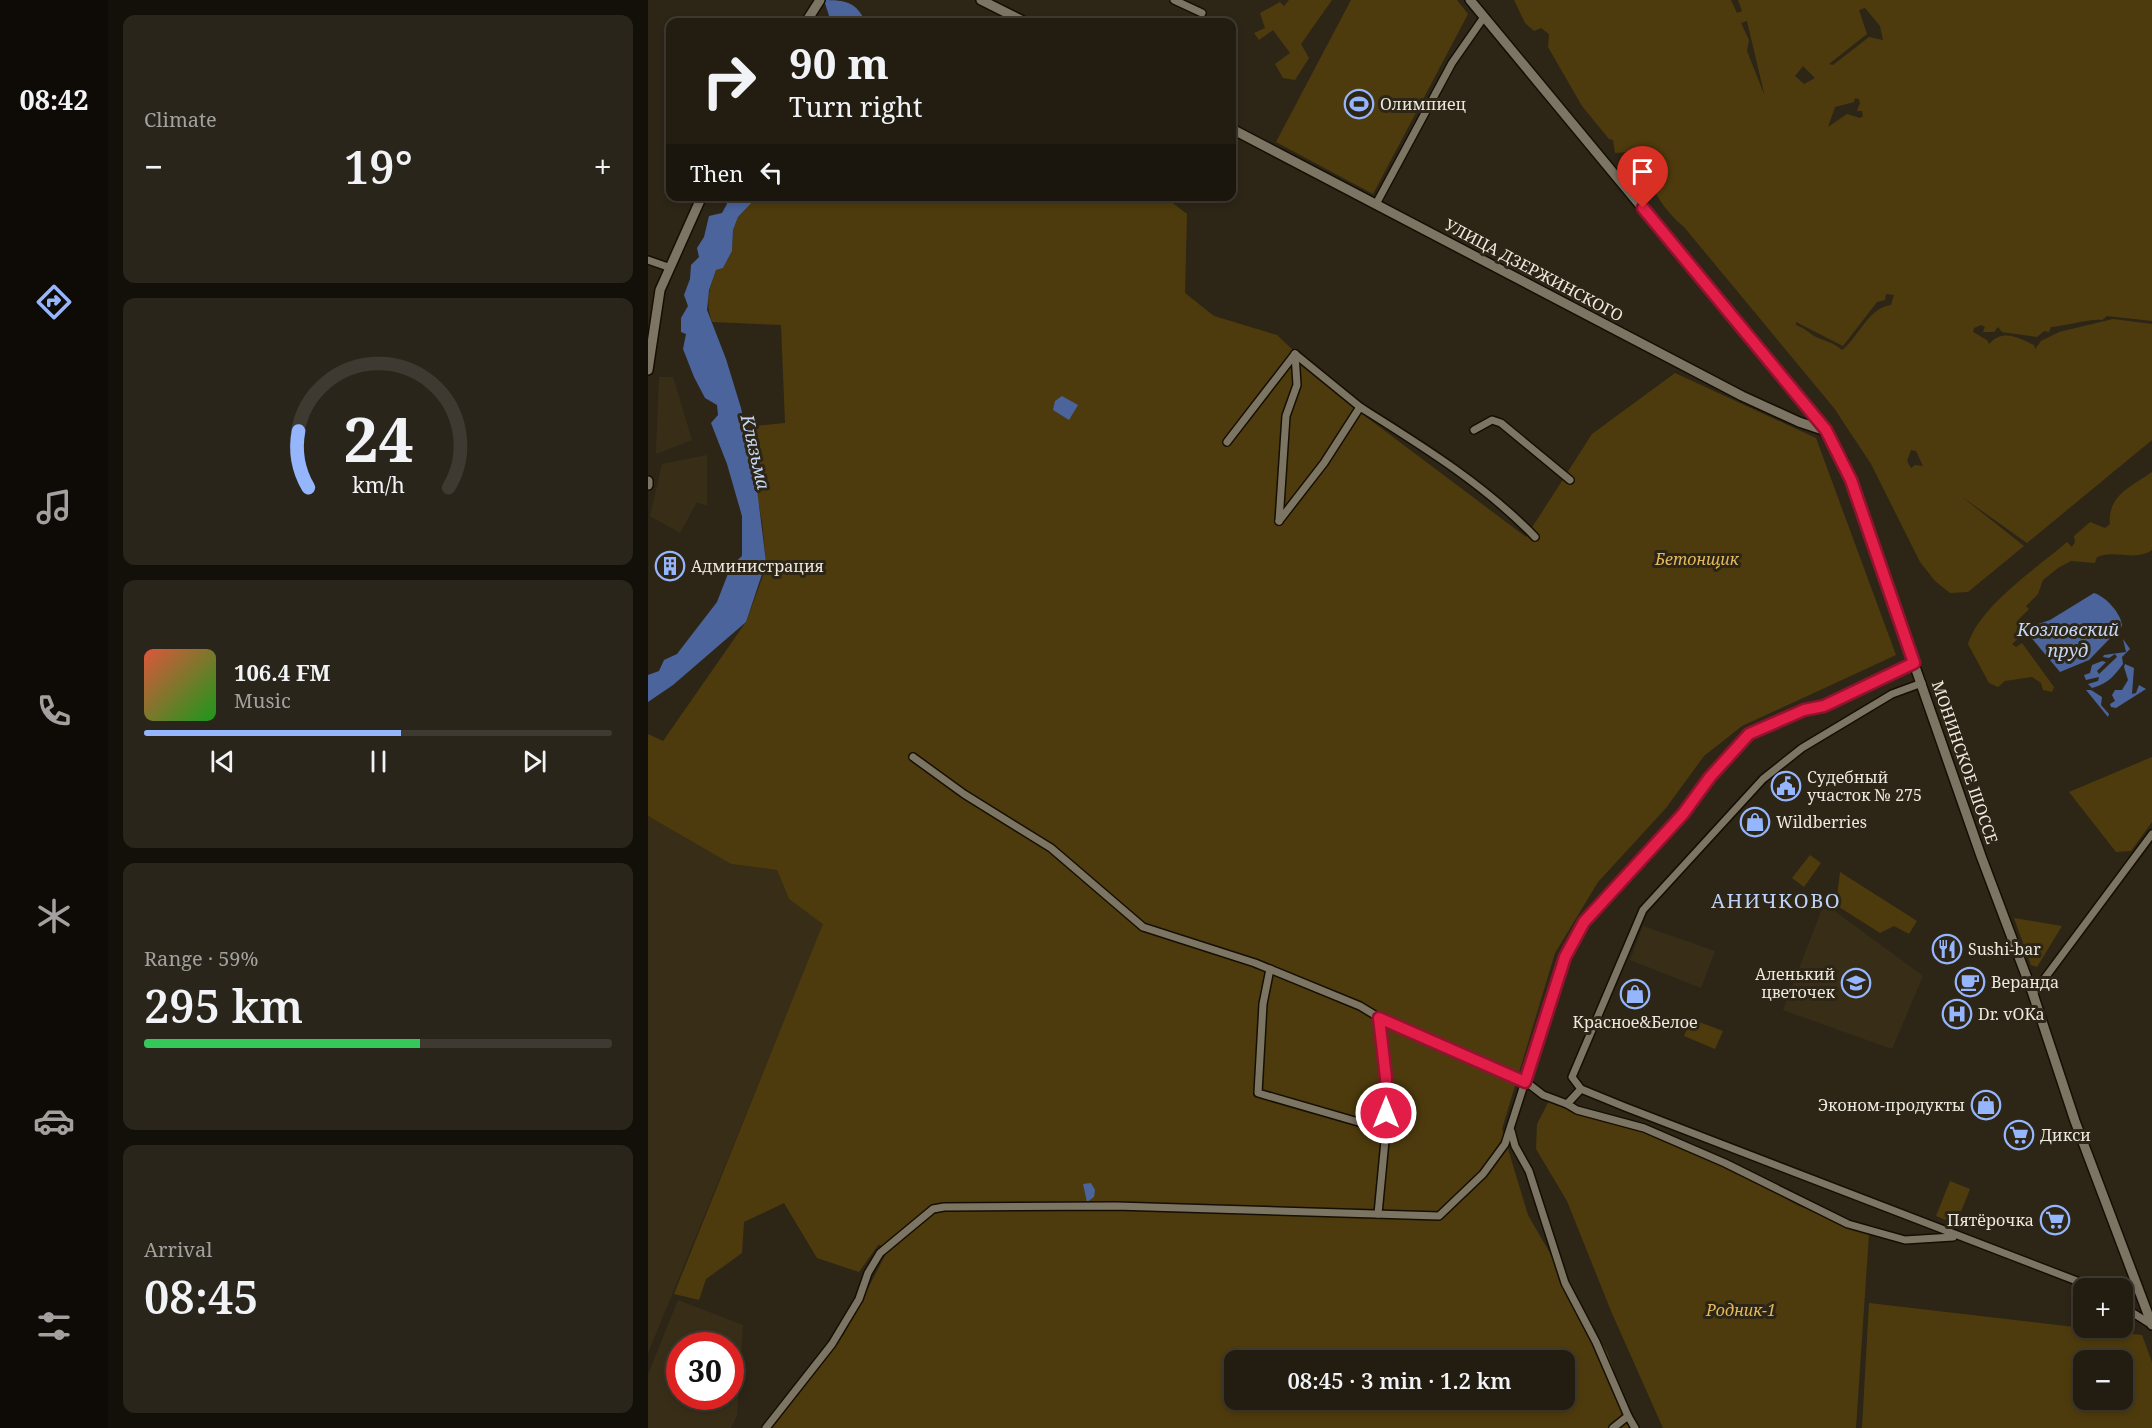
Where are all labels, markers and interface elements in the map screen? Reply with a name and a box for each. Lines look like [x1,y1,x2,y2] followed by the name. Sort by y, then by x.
[789,34,889,91] text: 90 m
[690,42,768,120] icon: right
[19,81,89,118] text: 08:42
[789,88,922,125] text: Turn right
[1343,88,1375,120] sports icon: Олимпиец
[1380,93,1466,115] place label: Олимпиец
[144,106,217,133] text: Climate
[344,136,413,197] text: 19°
[144,144,163,189] text: −
[594,144,612,189] text: +
[1617,146,1668,208] pin
[1626,155,1659,188] icon: arrive
[755,156,788,189] icon: left
[690,158,743,188] text: Then
[1441,213,1627,327] street label: УЛИЦА ДЗЕРЖИНСКОГО
[33,281,75,323] icon: directions
[343,396,413,481] text: 24
[735,411,776,492] water label: Клязьма
[352,471,405,500] text: km/h
[33,486,75,528] icon: music
[1654,548,1740,570] park label: Бетонщик
[654,550,686,582] building icon: Администрация
[691,555,824,577] place label: Администрация
[2016,617,2119,662] water label: Козловский пруд
[234,657,331,687] text: 106.4 FM
[1927,677,2003,847] street label: МОНИНСКОЕ ШОССЕ
[234,687,291,714] text: Music
[33,690,75,732] icon: phone
[206,745,239,778] icon: previous
[362,745,395,778] icon: pause
[518,745,551,778] icon: next
[1807,766,1922,806] place label: Судебный участок № 275
[1770,770,1802,802] public building icon: Судебный участок № 275
[1739,806,1771,838] shop icon: Wildberries
[1776,811,1867,833] place label: Wildberries
[1711,887,1841,914] district label: АНИЧКОВО
[33,895,75,937] icon: climate
[1931,933,1963,965] restaurant icon: Sushi-bar
[1968,938,2041,960] place label: Sushi-bar
[144,945,258,972] text: Range · 59%
[1755,963,1836,1003] place label: Аленький цветочек
[1954,966,1986,998] cafe icon: Веранда
[1840,967,1872,999] school or university icon: Аленький цветочек
[1991,971,2059,993] place label: Веранда
[144,975,303,1036] text: 295 km
[1619,978,1651,1010] shop icon: Красное&Белое
[1941,998,1973,1030] hospital icon: Dr. vOKa
[1978,1003,2045,1025] place label: Dr. vOKa
[1572,1011,1698,1033] place label: Красное&Белое
[1354,1081,1418,1145] position arrow
[1970,1089,2002,1121] shop icon: Эконом-продукты
[1818,1094,1965,1116] place label: Эконом-продукты
[33,1100,75,1142] icon: car
[2003,1119,2035,1151] supermarket icon: Дикси
[2040,1124,2091,1146] place label: Дикси
[2039,1204,2071,1236] supermarket icon: Пятёрочка
[1947,1209,2034,1231] place label: Пятёрочка
[144,1236,212,1263] text: Arrival
[144,1266,259,1327] text: 08:45
[2073,1278,2133,1410] map controls
[2073,1278,2133,1338] button: +
[1705,1299,1776,1321] park label: Родник-1
[33,1305,75,1347] icon: filters
[666,1332,744,1410] speed limit sign: 30
[2073,1350,2133,1410] button: −
[1287,1365,1512,1395] text: 08:45 · 3 min · 1.2 km

